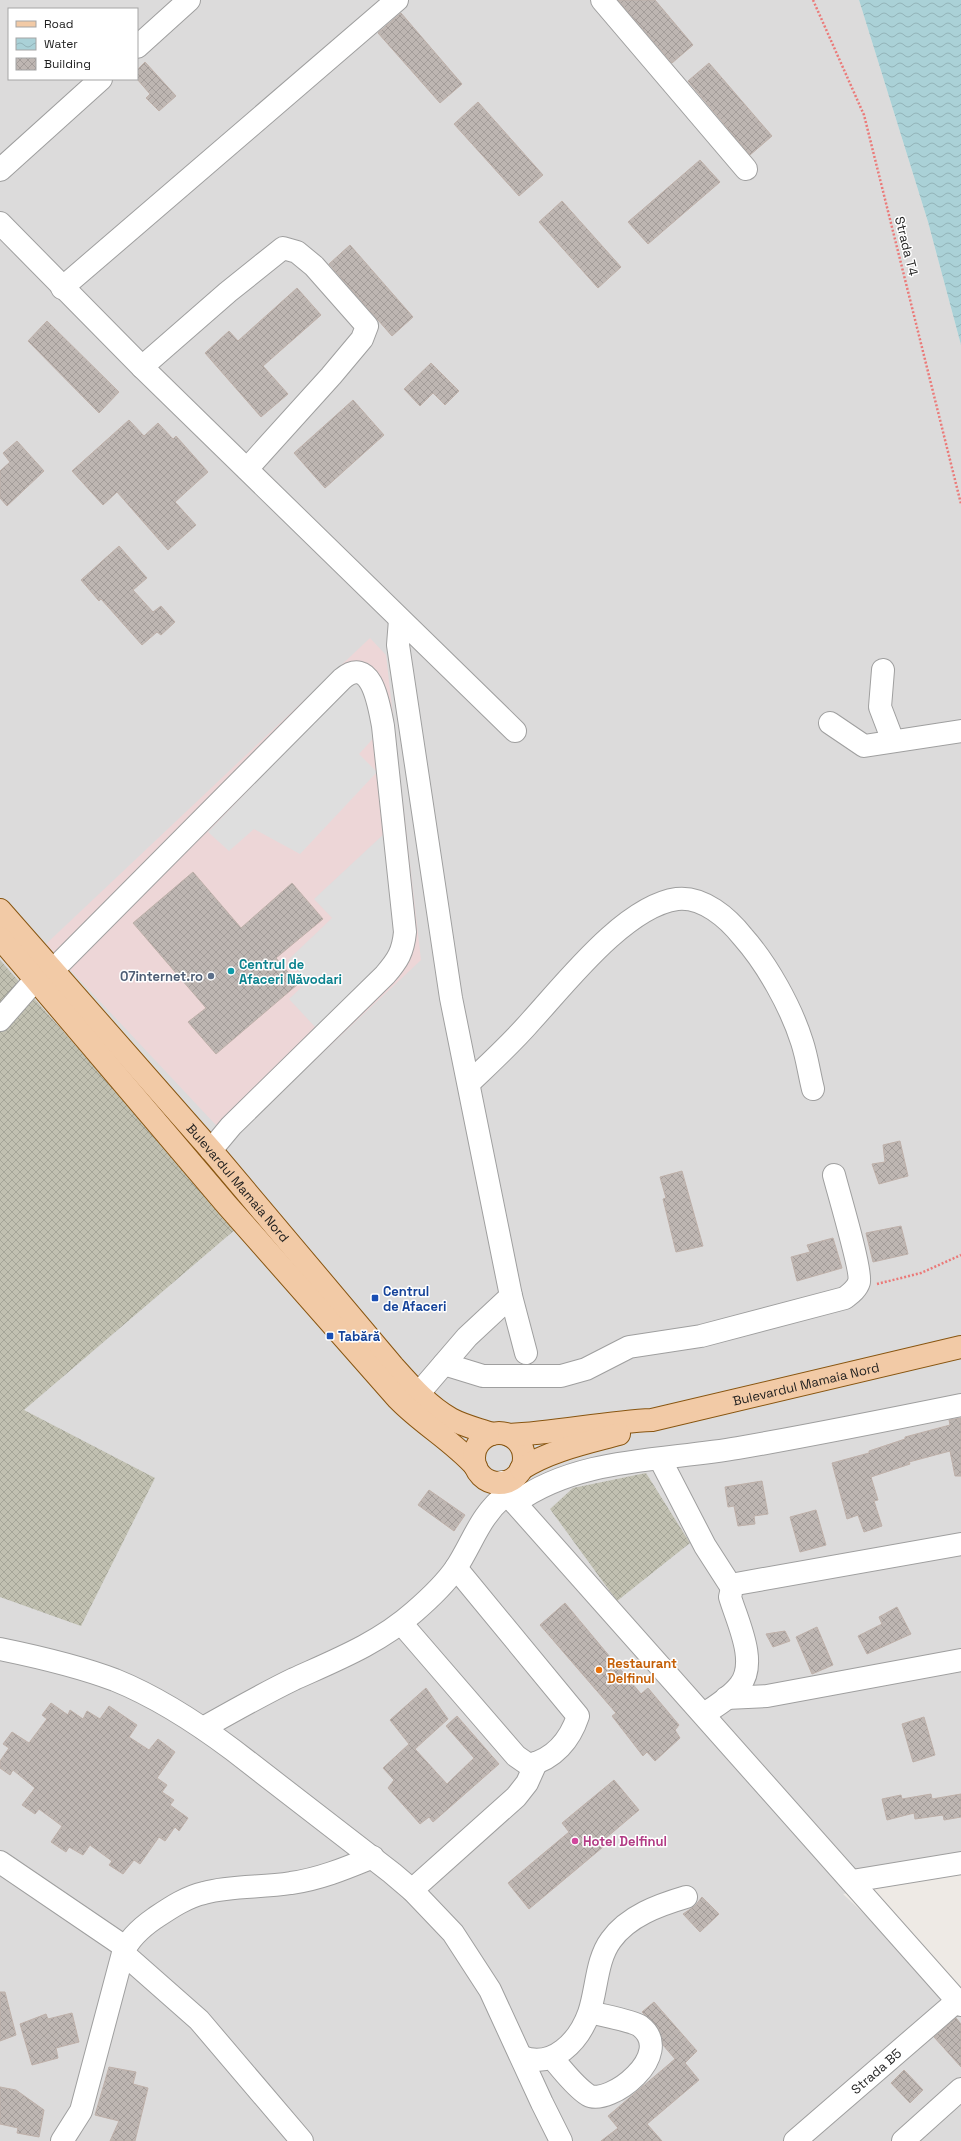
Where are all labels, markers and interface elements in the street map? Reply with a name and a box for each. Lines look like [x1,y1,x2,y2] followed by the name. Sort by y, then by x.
[8,8,138,80] legend
[44,16,73,32] text: Road
[44,36,78,52] text: Water
[44,56,91,72] text: Building
[891,215,922,278] street label: Strada T4
[239,956,342,988] place label: Centrul de Afaceri Năvodari
[226,966,236,976] marker: Centrul de Afaceri Năvodari
[120,968,203,985] place label: 07internet.ro
[206,971,216,981] marker: 07internet.ro
[183,1120,293,1246] street label: Bulevardul Mamaia Nord
[383,1283,447,1315] place label: Centrul de Afaceri
[370,1293,380,1303] marker: Centrul de Afaceri
[338,1328,381,1345] place label: Tabără
[325,1331,335,1341] marker: Tabără
[731,1359,881,1410] street label: Bulevardul Mamaia Nord
[607,1655,677,1687] place label: Restaurant Delfinul
[594,1665,604,1675] marker: Restaurant Delfinul
[583,1833,667,1850] place label: Hotel Delfinul
[570,1836,580,1846] marker: Hotel Delfinul
[847,2045,905,2098] street label: Strada B5

